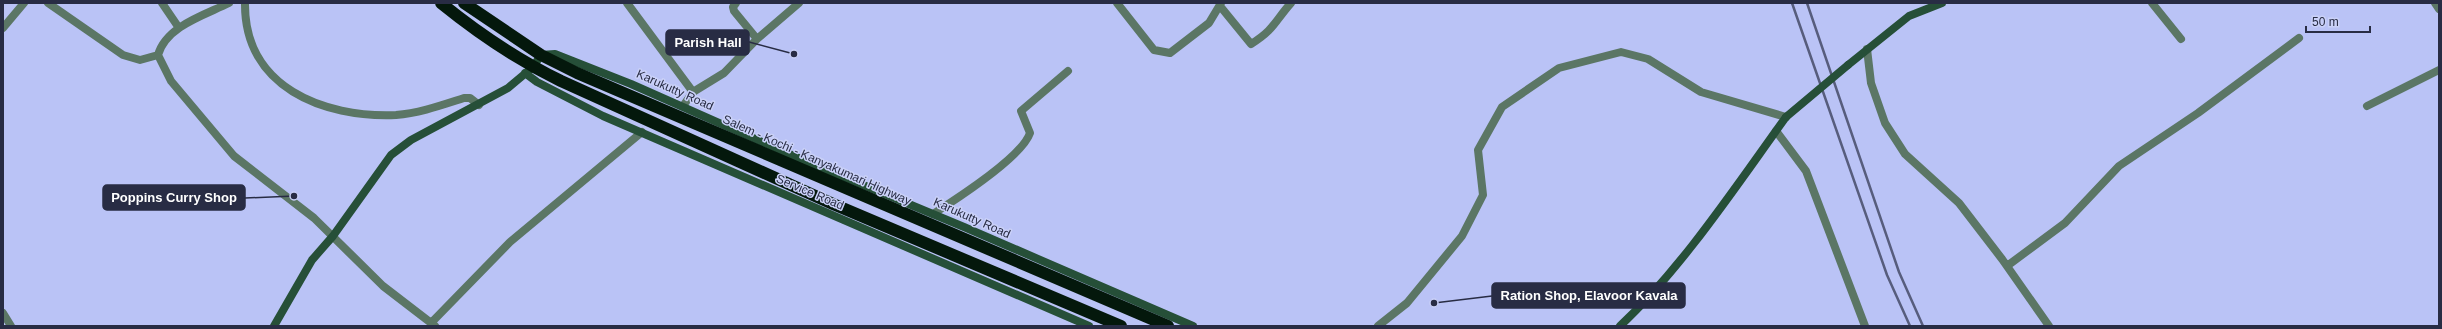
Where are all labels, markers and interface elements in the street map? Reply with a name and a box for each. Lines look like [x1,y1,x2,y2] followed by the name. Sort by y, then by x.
[2306,8,2370,34] scale bar
[2312,15,2339,29] text: 50 m
[666,30,749,55] callout: Parish Hall
[674,35,742,50] text: Parish Hall
[634,67,716,113] street label: Karukutty Road
[721,112,913,208] street label: Salem - Kochi - Kanyakumari Highway
[774,171,846,213] street label: Service Road
[103,185,245,210] callout: Poppins Curry Shop
[111,190,237,205] text: Poppins Curry Shop
[931,195,1013,241] street label: Karukutty Road
[1492,283,1685,308] callout: Ration Shop, Elavoor Kavala
[1501,288,1678,303] text: Ration Shop, Elavoor Kavala

